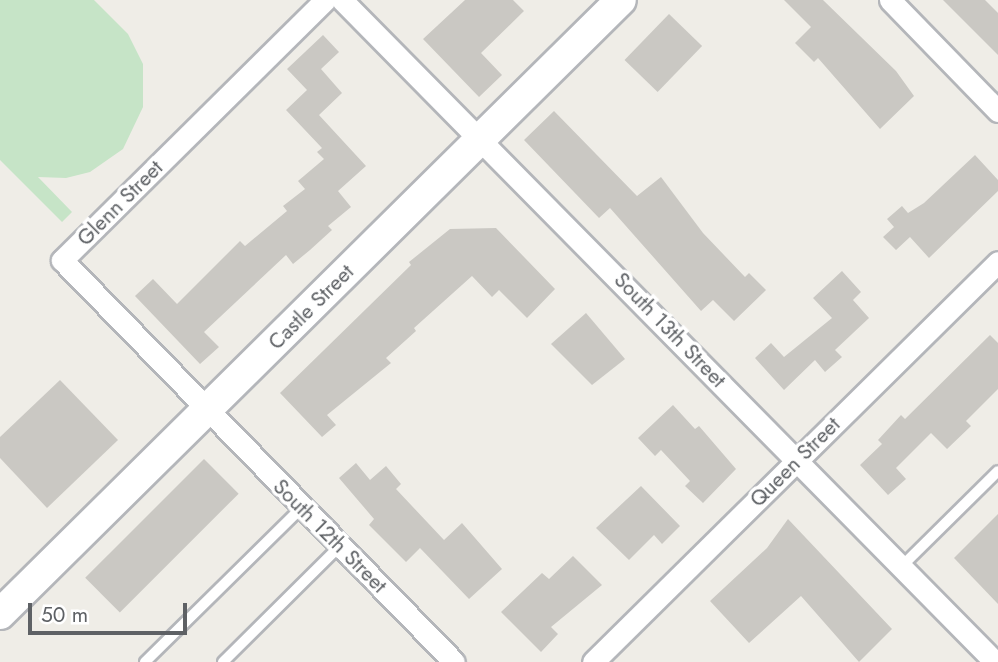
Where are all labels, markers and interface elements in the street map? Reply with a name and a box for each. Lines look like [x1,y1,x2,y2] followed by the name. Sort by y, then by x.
[72,155,168,251] street label: Glenn Street
[263,259,359,355] street label: Castle Street
[609,267,731,393] street label: South 13th Street
[745,412,845,512] street label: Queen Street
[268,474,392,598] street label: South 12th Street
[32,588,191,632] scale bar
[41,600,88,630] text: 50 m

